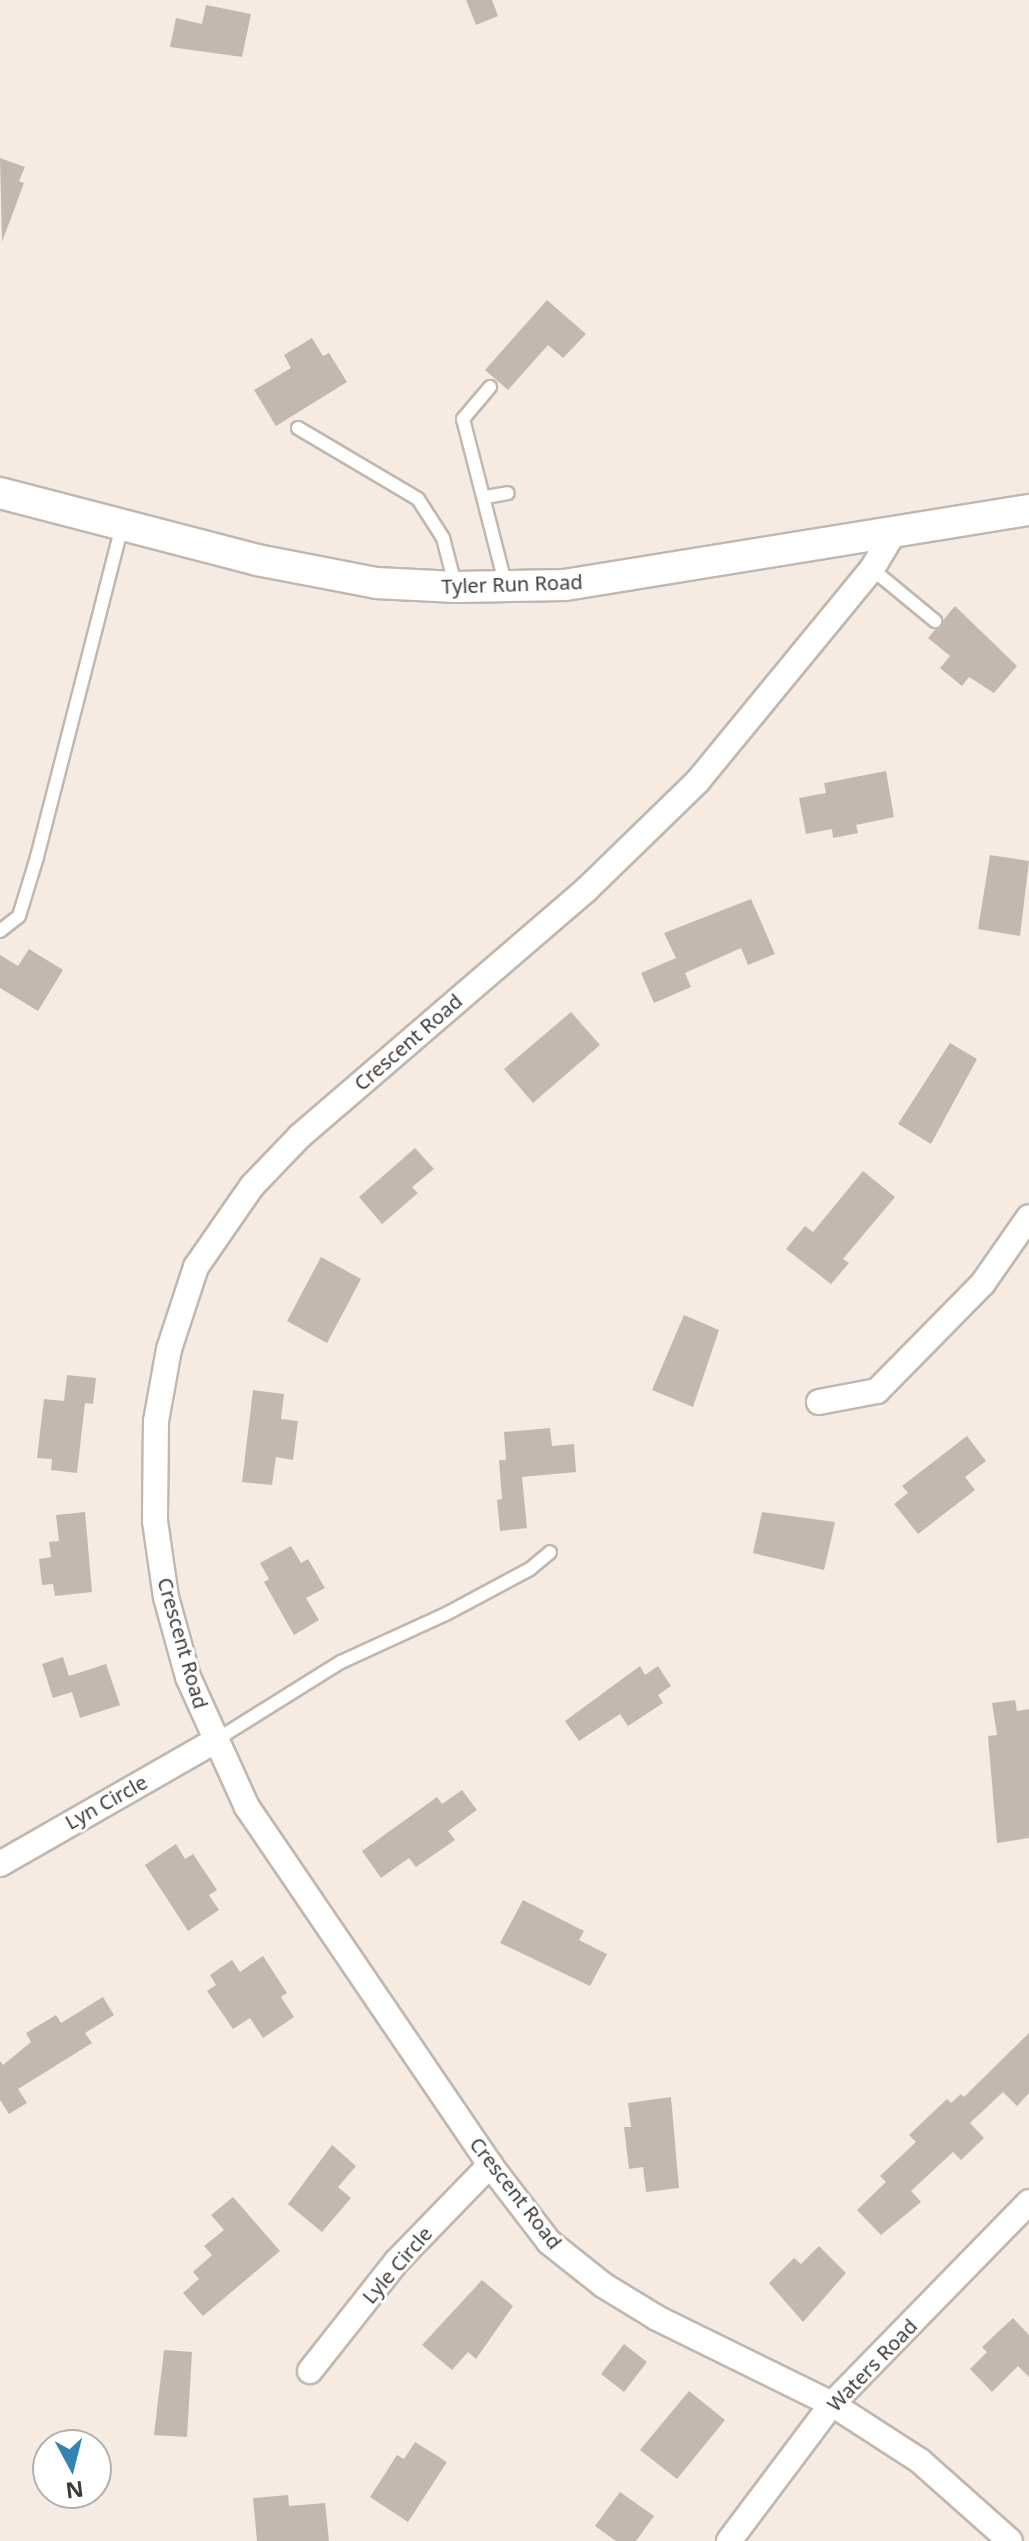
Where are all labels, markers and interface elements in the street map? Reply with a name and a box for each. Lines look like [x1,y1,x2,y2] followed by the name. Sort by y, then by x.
[441,570,583,598] street label: Tyler Run Road
[349,989,467,1095] street label: Crescent Road
[153,1575,213,1711] street label: Crescent Road
[61,1770,151,1834] street label: Lyn Circle
[465,2132,567,2254] street label: Crescent Road
[357,2222,437,2308] street label: Lyle Circle
[822,2314,922,2416] street label: Waters Road
[32,2429,112,2509] north arrow
[64,2475,85,2507] text: N

